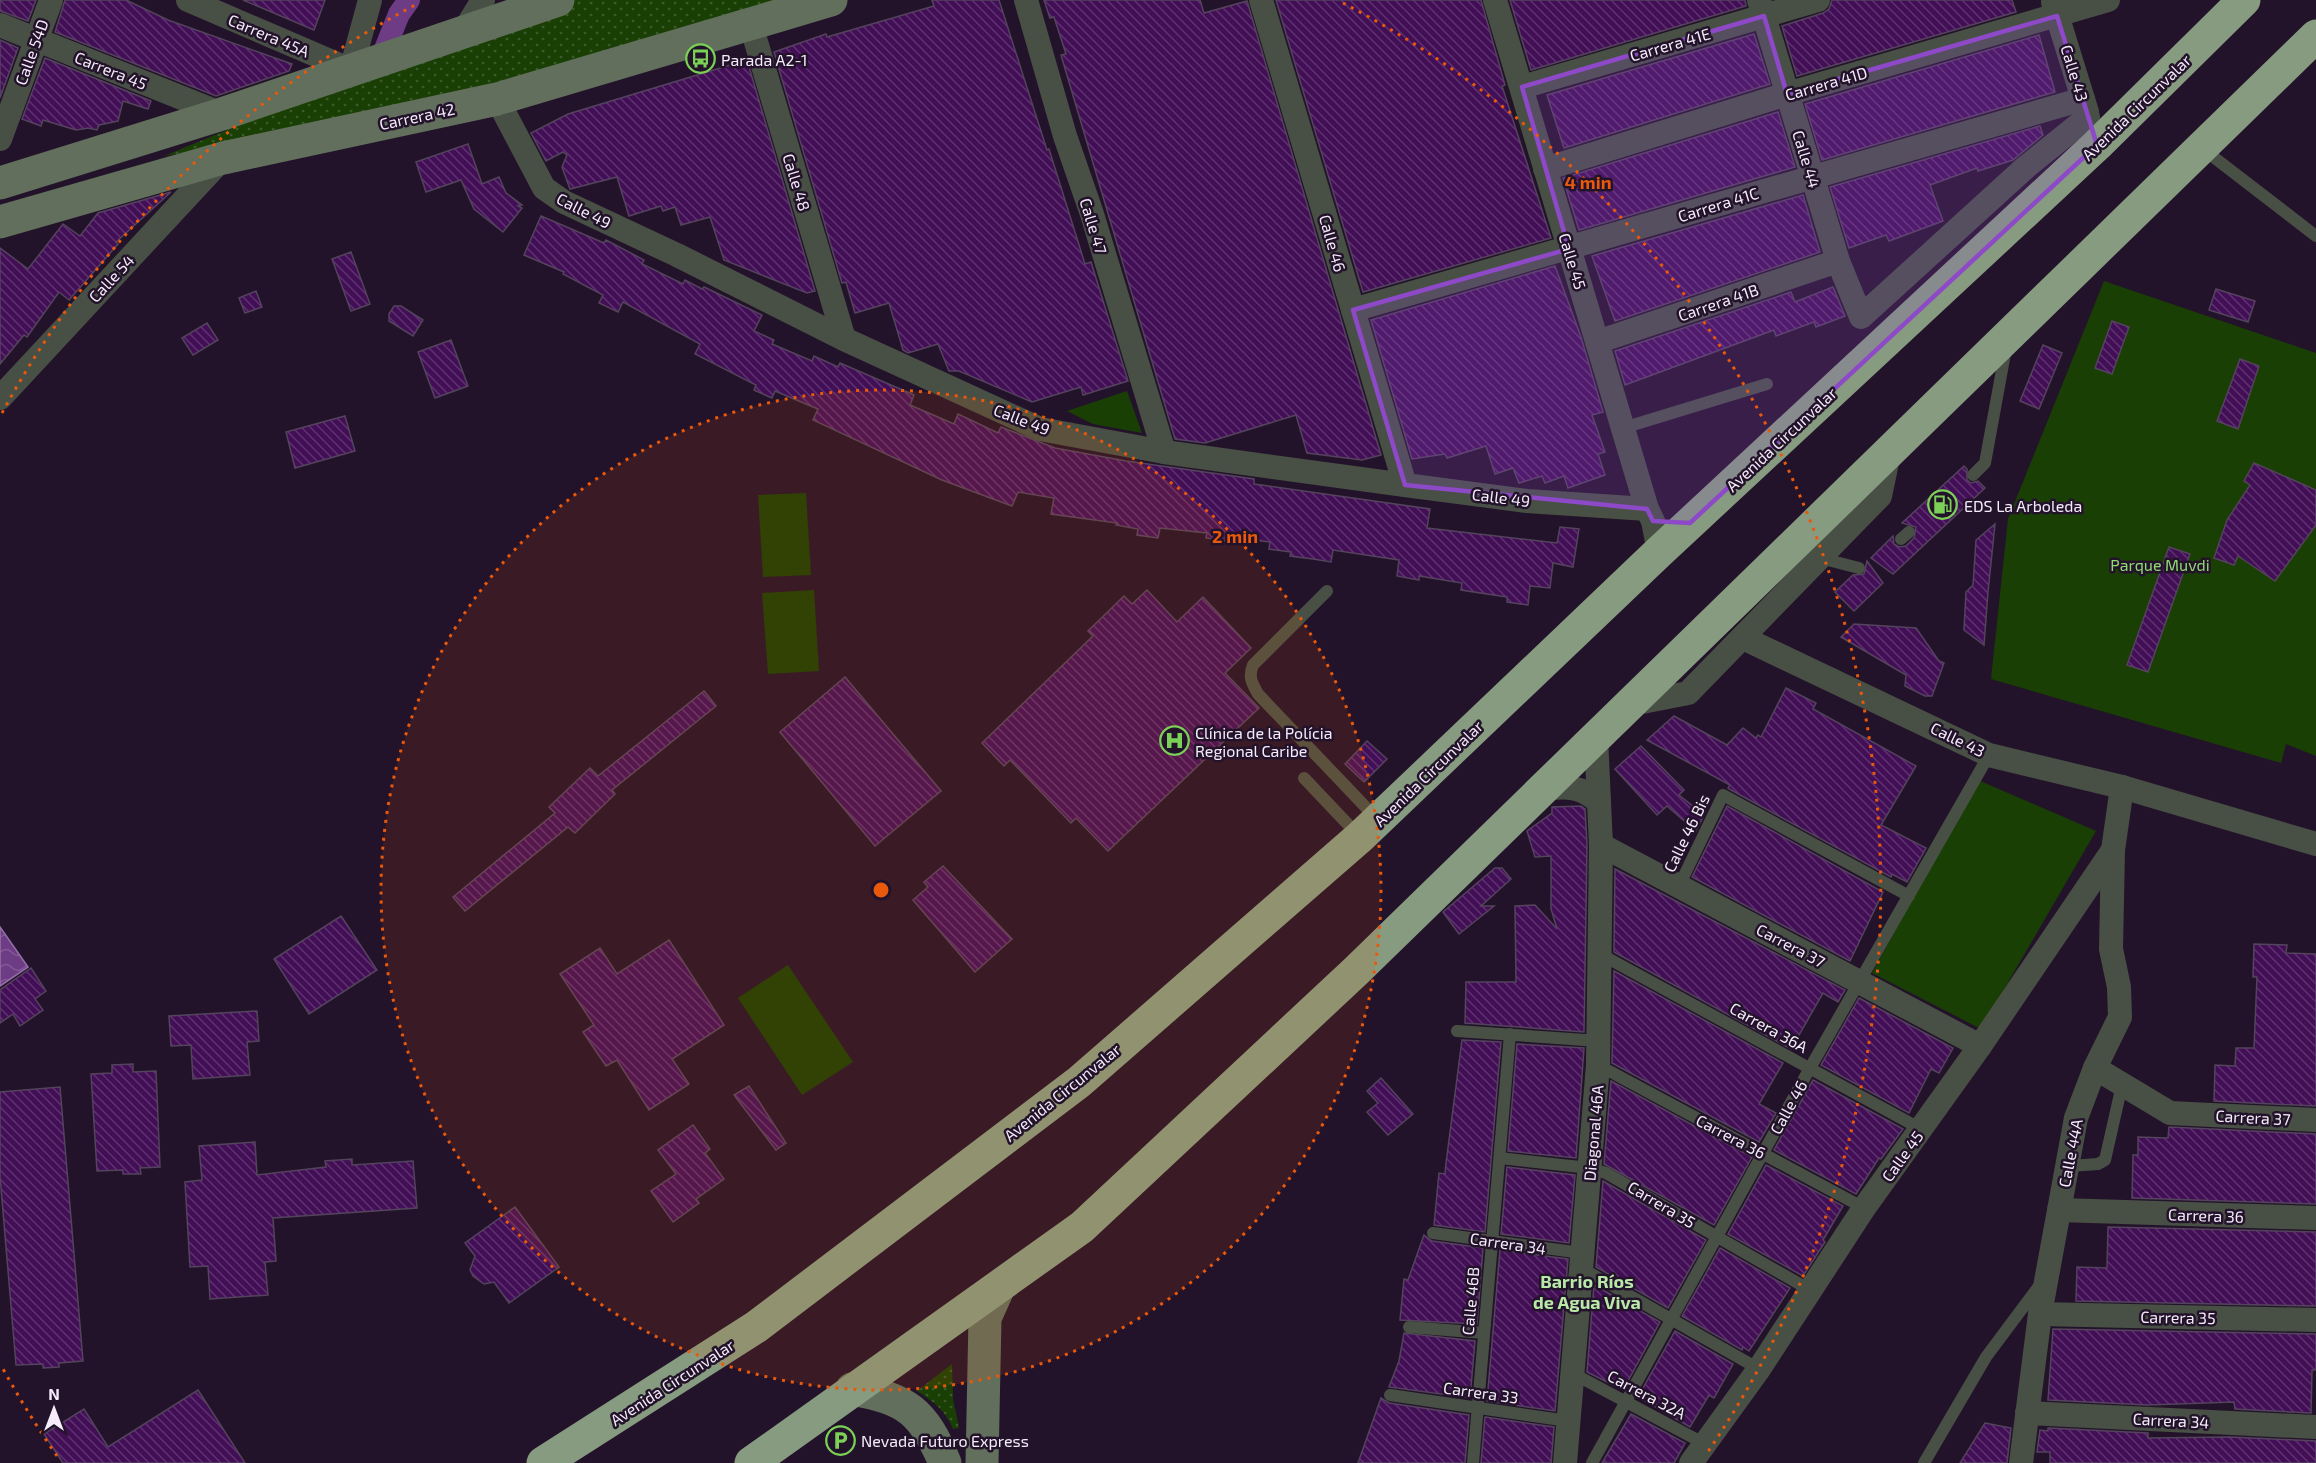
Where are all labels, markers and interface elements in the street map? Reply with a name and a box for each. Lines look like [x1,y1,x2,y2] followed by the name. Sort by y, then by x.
[226,9,312,61] street label: Carrera 45A
[10,17,52,87] street label: Calle 54D
[1627,23,1713,65] street label: Carrera 41E
[2057,42,2093,104] street label: Calle 43
[684,43,716,75] bus stop icon: Parada A2-1
[72,47,150,93] street label: Carrera 45
[721,50,807,69] place label: Parada A2-1
[2078,50,2195,164] street label: Avenida Circunvalar
[1783,62,1869,104] street label: Carrera 41D
[377,99,457,133] street label: Carrera 42
[1789,128,1825,190] street label: Calle 44
[779,151,815,213] street label: Calle 48
[1565,171,1612,193] text: 4 min
[1675,183,1761,225] street label: Carrera 41C
[554,188,614,232] street label: Calle 49
[1076,196,1112,256] street label: Calle 47
[1316,212,1350,274] street label: Calle 46
[1555,230,1591,292] street label: Calle 45
[84,250,138,306] street label: Calle 54
[1675,279,1761,325] street label: Carrera 41B
[1722,383,1841,495] street label: Avenida Circunvalar
[991,400,1053,438] street label: Calle 49
[1471,484,1531,510] street label: Calle 49
[1927,489,1959,521] fuel station icon: EDS La Arboleda
[1964,496,2082,515] place label: EDS La Arboleda
[1212,525,1258,547] text: 2 min
[2110,555,2210,574] park label: Parque Muvdi
[1370,716,1487,830] street label: Avenida Circunvalar
[1928,718,1988,760] street label: Calle 43
[1195,723,1332,760] place label: Clínica de la Polícia Regional Caribe
[1158,725,1190,757] hospital icon: Clínica de la Polícia Regional Caribe
[1659,791,1713,875] street label: Calle 46 Bis
[871,880,891,900] centre of rings
[1753,919,1829,971] street label: Carrera 37
[1727,998,1811,1056] street label: Carrera 36A
[1000,1039,1124,1145] street label: Avenida Circunvalar
[1765,1077,1811,1137] street label: Calle 46
[1579,1084,1607,1182] street label: Diagonal 46A
[2215,1106,2291,1128] street label: Carrera 37
[1693,1110,1769,1162] street label: Carrera 36
[2054,1117,2086,1189] street label: Calle 44A
[1877,1127,1927,1185] street label: Calle 45
[1625,1176,1699,1232] street label: Carrera 35
[2168,1204,2244,1226] street label: Carrera 36
[1469,1228,1547,1258] street label: Carrera 34
[1458,1266,1482,1336] street label: Calle 46B
[1533,1270,1641,1313] district label: Barrio Ríos de Agua Viva
[2140,1307,2216,1327] street label: Carrera 35
[606,1334,738,1429] street label: Avenida Circunvalar
[1605,1365,1689,1423] street label: Carrera 32A
[1442,1377,1520,1407] street label: Carrera 33
[24,1379,84,1439] north arrow
[48,1384,60,1403] text: N
[2132,1409,2210,1432] street label: Carrera 34
[824,1424,856,1456] parking icon: Nevada Futuro Express
[861,1431,1029,1450] place label: Nevada Futuro Express

